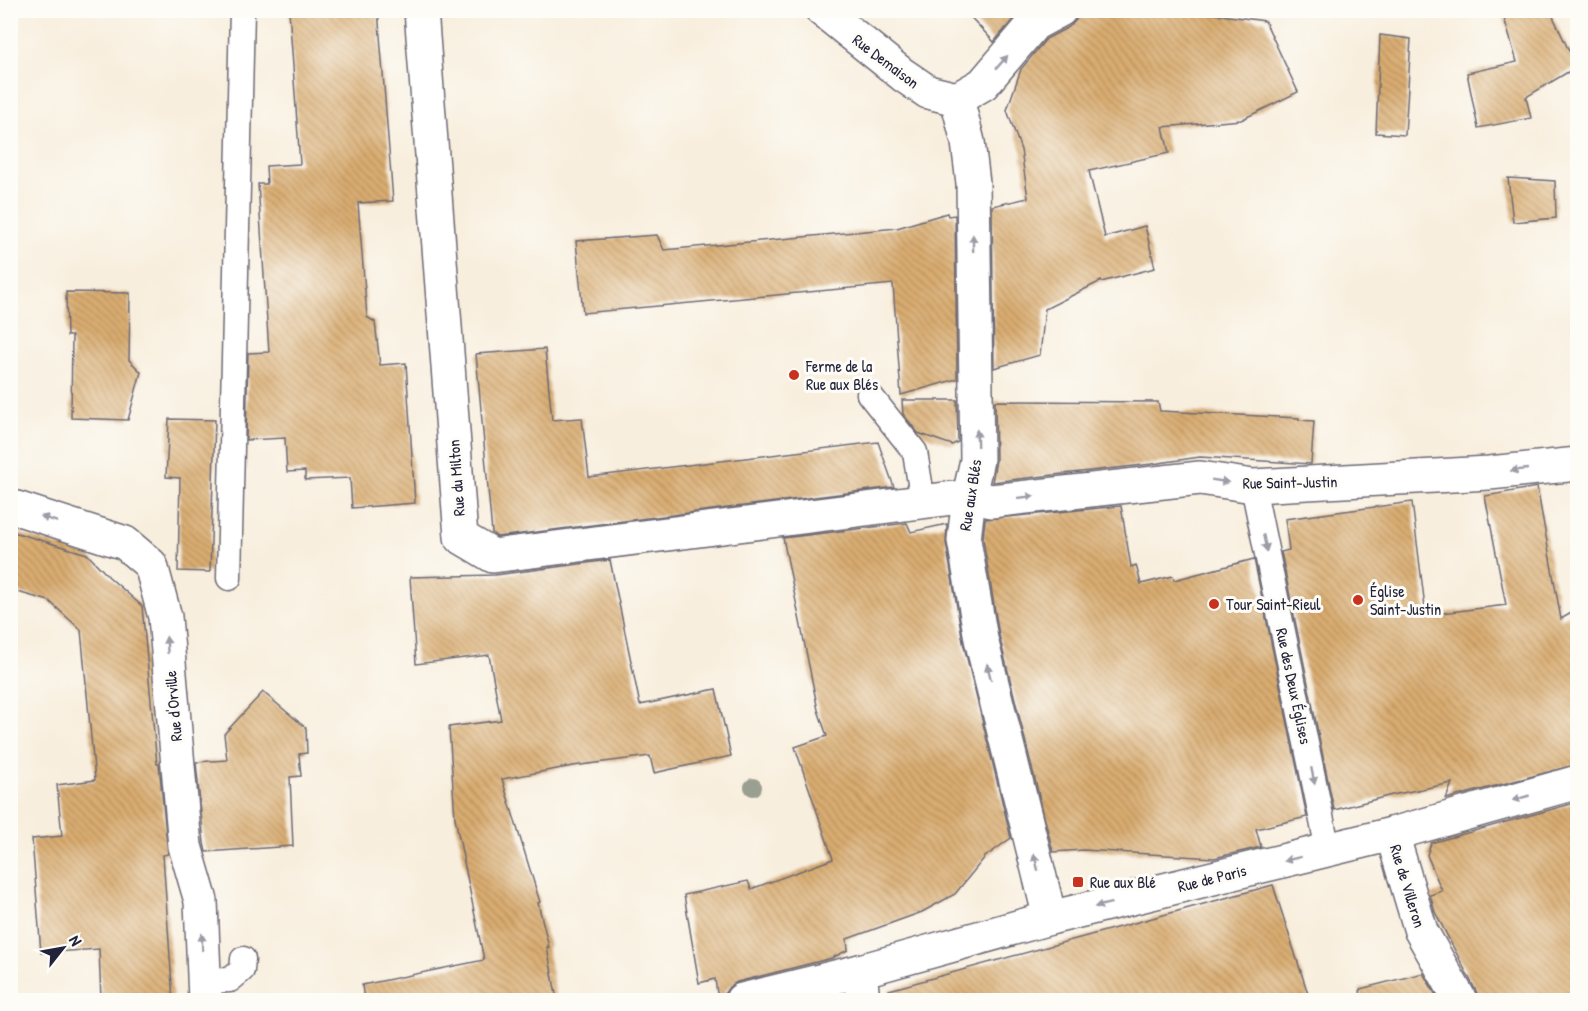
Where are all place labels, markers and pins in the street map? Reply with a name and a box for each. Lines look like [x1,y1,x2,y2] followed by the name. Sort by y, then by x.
[805,355,878,395] place label: Ferme de la Rue aux Blés
[787,368,801,382] marker: Ferme de la Rue aux Blés
[1370,580,1441,620] place label: Église Saint-Justin
[1226,593,1321,615] place label: Tour Saint-Rieul
[1351,593,1365,607] marker: Église Saint-Justin
[1207,597,1221,611] marker: Tour Saint-Rieul
[1090,871,1157,893] place label: Rue aux Blé
[1071,875,1085,889] marker: Rue aux Blé

